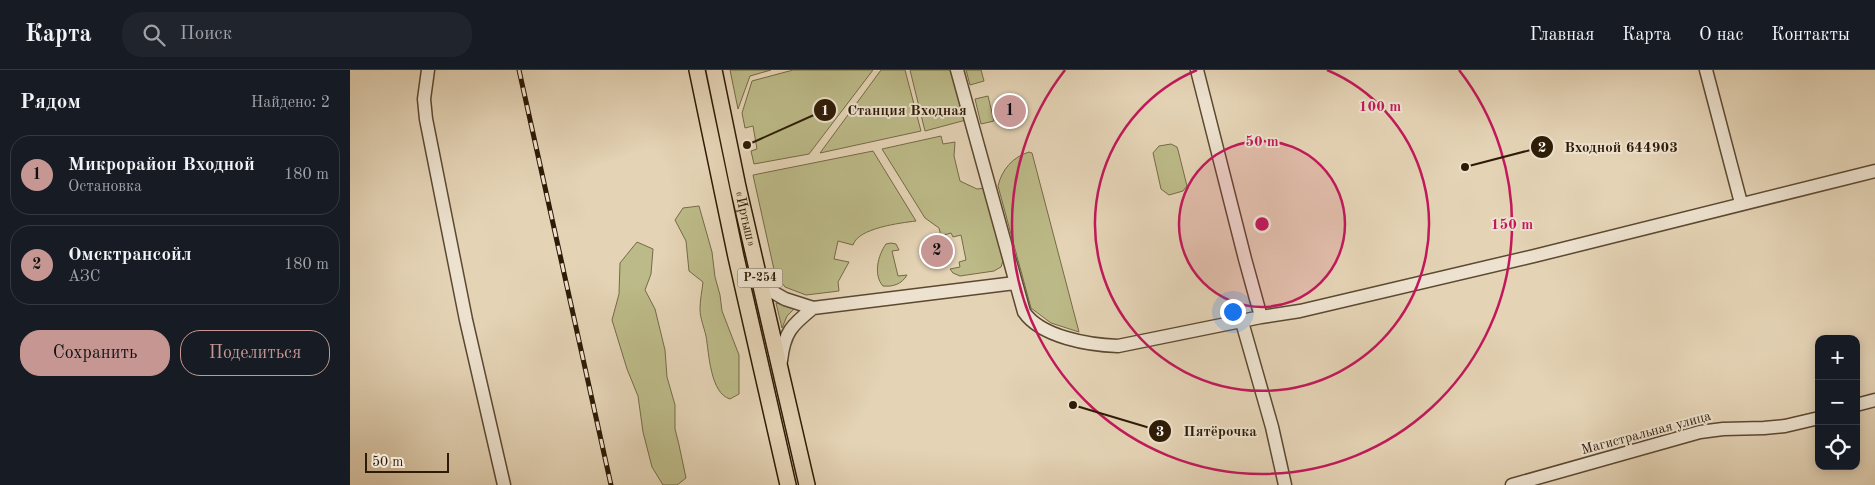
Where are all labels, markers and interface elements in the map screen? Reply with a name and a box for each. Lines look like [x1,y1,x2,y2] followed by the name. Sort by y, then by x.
[122,12,472,57] search box
[140,21,168,49] icon: search
[25,23,92,47] text: Карта
[180,25,232,44] text: Поиск
[1530,26,1594,44] text: Главная
[1622,26,1671,44] text: Карта
[1699,26,1743,44] text: О нас
[1771,26,1850,44] text: Контакты
[20,92,81,113] text: Рядом
[994,92,1026,130] pin: 1
[251,95,330,111] text: Найдено: 2
[812,95,977,125] callout: Станция Входная
[1359,100,1401,115] text: 100 m
[821,104,829,119] text: 1
[847,104,967,119] text: Станция Входная
[1530,132,1688,162] callout: Входной 644903
[1245,135,1279,150] text: 50 m
[1538,141,1546,156] text: 2
[1564,141,1678,156] text: Входной 644903
[68,156,255,175] text: Микрорайон Входной
[32,167,42,183] text: 1
[284,167,329,183] text: 180 m
[68,179,142,195] text: Остановка
[732,189,759,248] street label: «Иртыш»
[1253,215,1271,233] centre of rings
[1491,218,1533,233] text: 150 m
[921,232,953,270] pin: 2
[68,246,192,265] text: Омсктрансойл
[32,257,42,273] text: 2
[284,257,329,273] text: 180 m
[738,268,782,288] road number: Р-254
[68,269,100,285] text: АЗС
[1220,299,1246,325] your location
[20,330,170,376] button: Сохранить
[180,330,330,376] button: Поделиться
[1815,335,1860,470] map controls
[1815,335,1860,380] button: +
[1815,380,1860,425] button: −
[1580,409,1712,457] street label: Магистральная улица
[1148,416,1266,446] callout: Пятёрочка
[1156,425,1164,440] text: 3
[1183,425,1257,440] text: Пятёрочка
[1815,425,1860,470] button: locate
[365,450,449,473] scale bar
[372,455,403,469] text: 50 m

